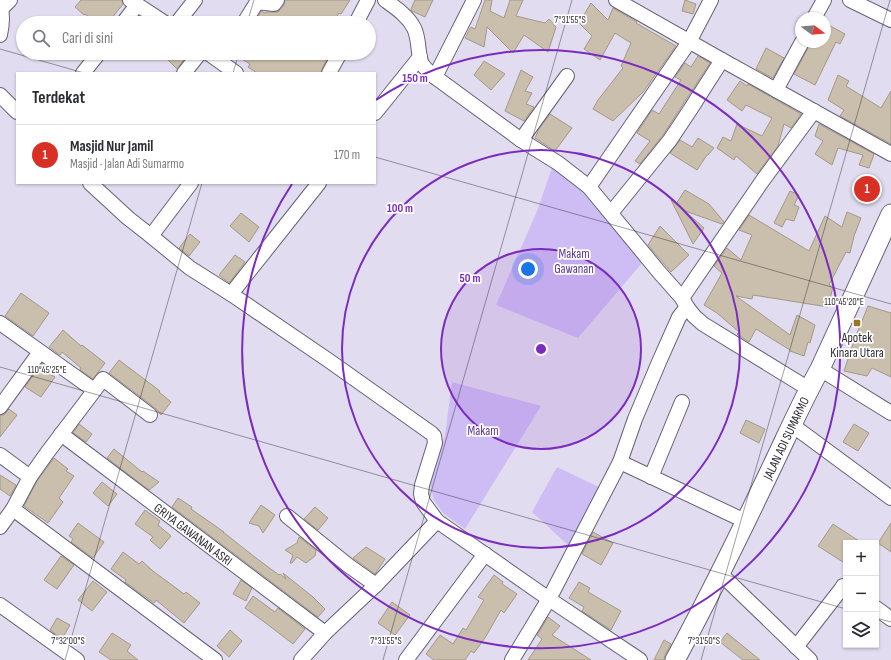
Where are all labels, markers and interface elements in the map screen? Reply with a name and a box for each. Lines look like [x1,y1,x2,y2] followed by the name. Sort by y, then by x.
[795,12,831,48] north arrow
[554,14,586,26] text: 7°31'55"S
[16,16,376,60] search box
[30,27,52,49] icon: search
[62,29,113,48] text: Cari di sini
[402,71,428,86] text: 150 m
[32,88,85,108] text: Terdekat
[70,137,153,156] text: Masjid Nur Jamil
[42,147,48,163] text: 1
[334,147,360,163] text: 170 m
[70,156,184,172] text: Masjid · Jalan Adi Sumarmo
[854,174,880,204] pin: 1
[387,201,413,216] text: 100 m
[554,246,594,277] park label: Makam Gawanan
[518,259,538,279] your location
[460,271,480,286] text: 50 m
[824,296,864,308] text: 110°45'20"E
[852,318,862,328] marker: Apotek Kinara Utara
[830,330,884,361] place label: Apotek Kinara Utara
[534,342,548,356] centre of rings
[27,364,67,376] text: 110°45'25"E
[760,394,813,483] street label: JALAN ADI SUMARMO
[467,423,499,439] park label: Makam
[151,500,235,569] street label: GRIYA GAWANAN ASRI
[843,540,879,648] map controls
[843,540,879,576] button: +
[843,576,879,612] button: −
[843,612,879,648] button: layers
[51,635,85,647] text: 7°32'00"S
[370,635,402,647] text: 7°31'55"S
[688,635,720,647] text: 7°31'50"S

